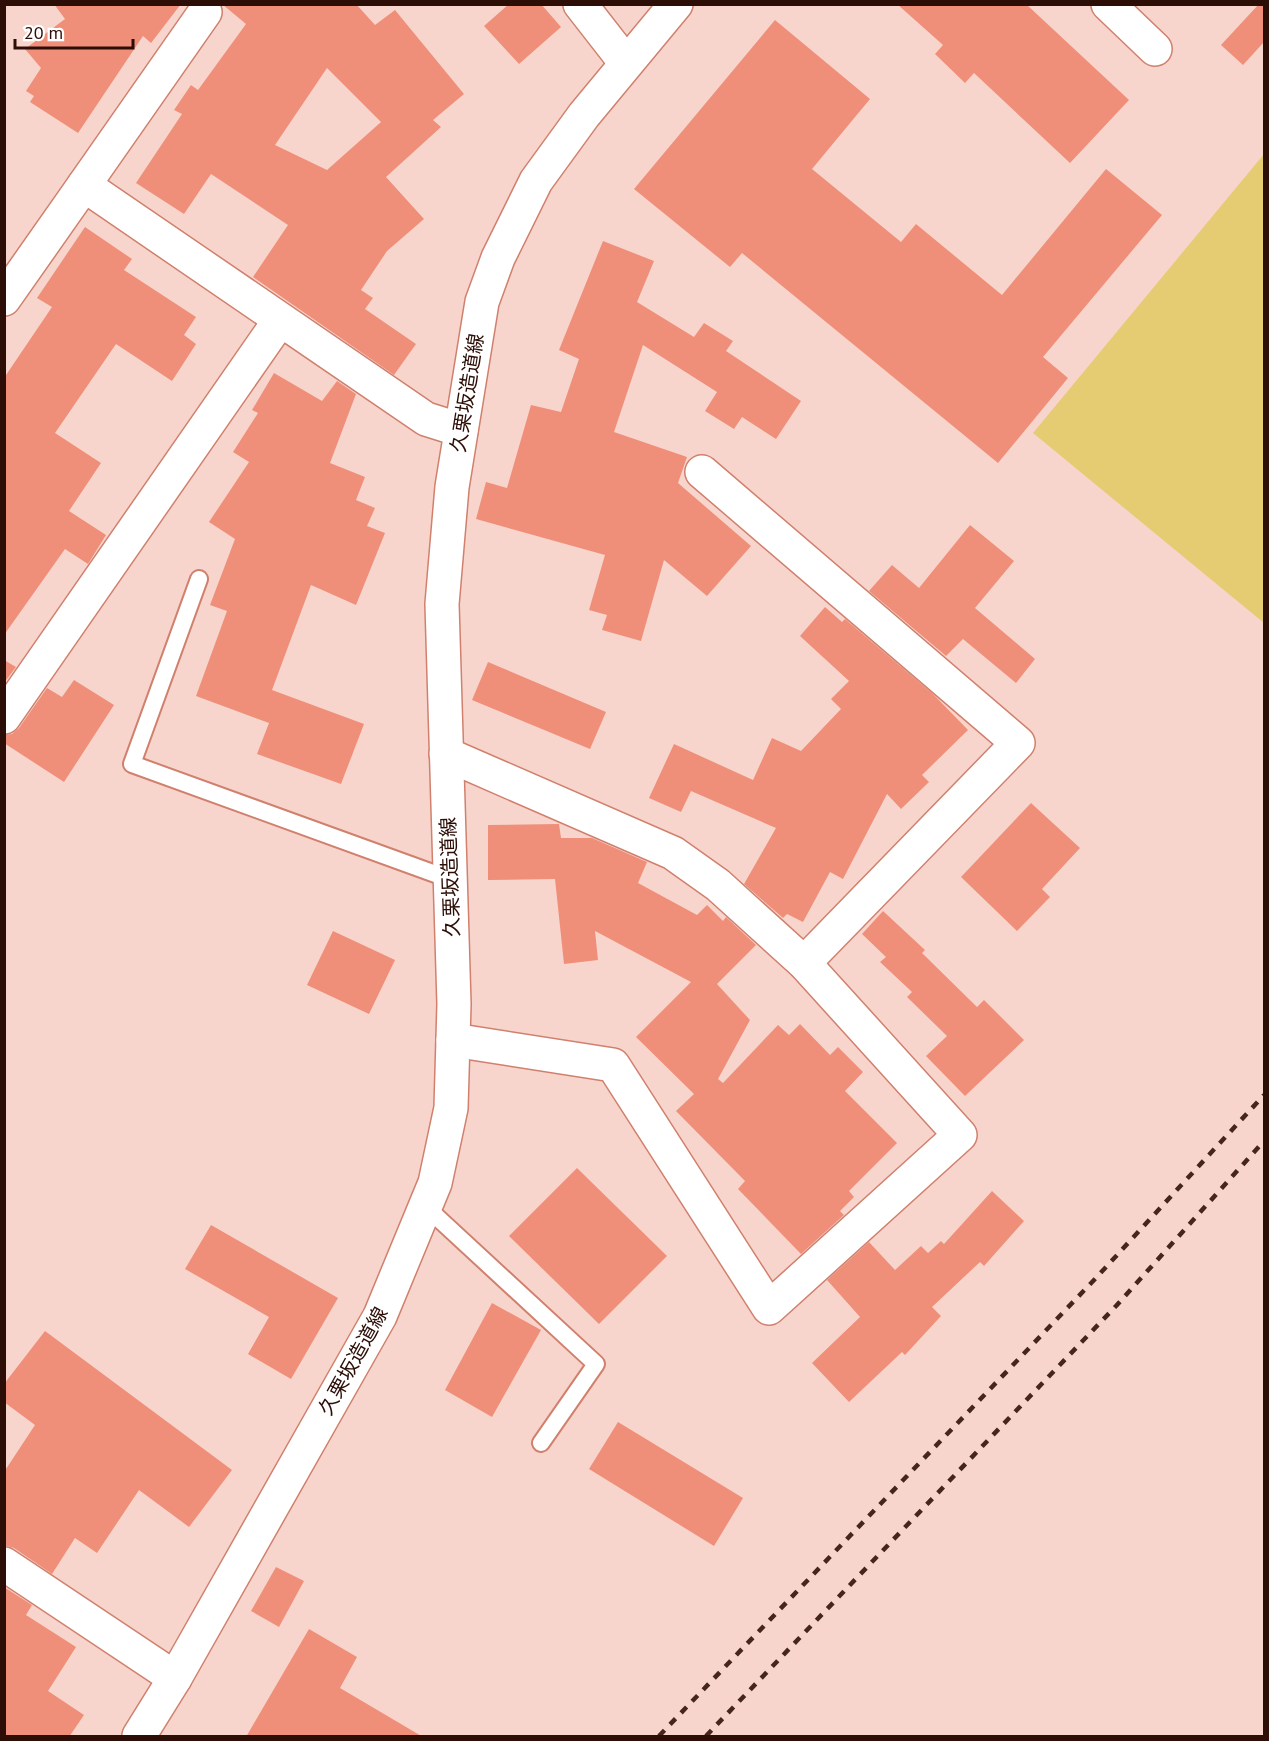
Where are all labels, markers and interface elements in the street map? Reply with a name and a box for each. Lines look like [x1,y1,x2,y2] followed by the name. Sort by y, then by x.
[15,12,134,50] scale bar
[24,21,63,44] text: 20 m
[445,332,489,454] street label: 久栗坂造道線
[435,817,465,937] street label: 久栗坂造道線
[313,1302,393,1420] street label: 久栗坂造道線

